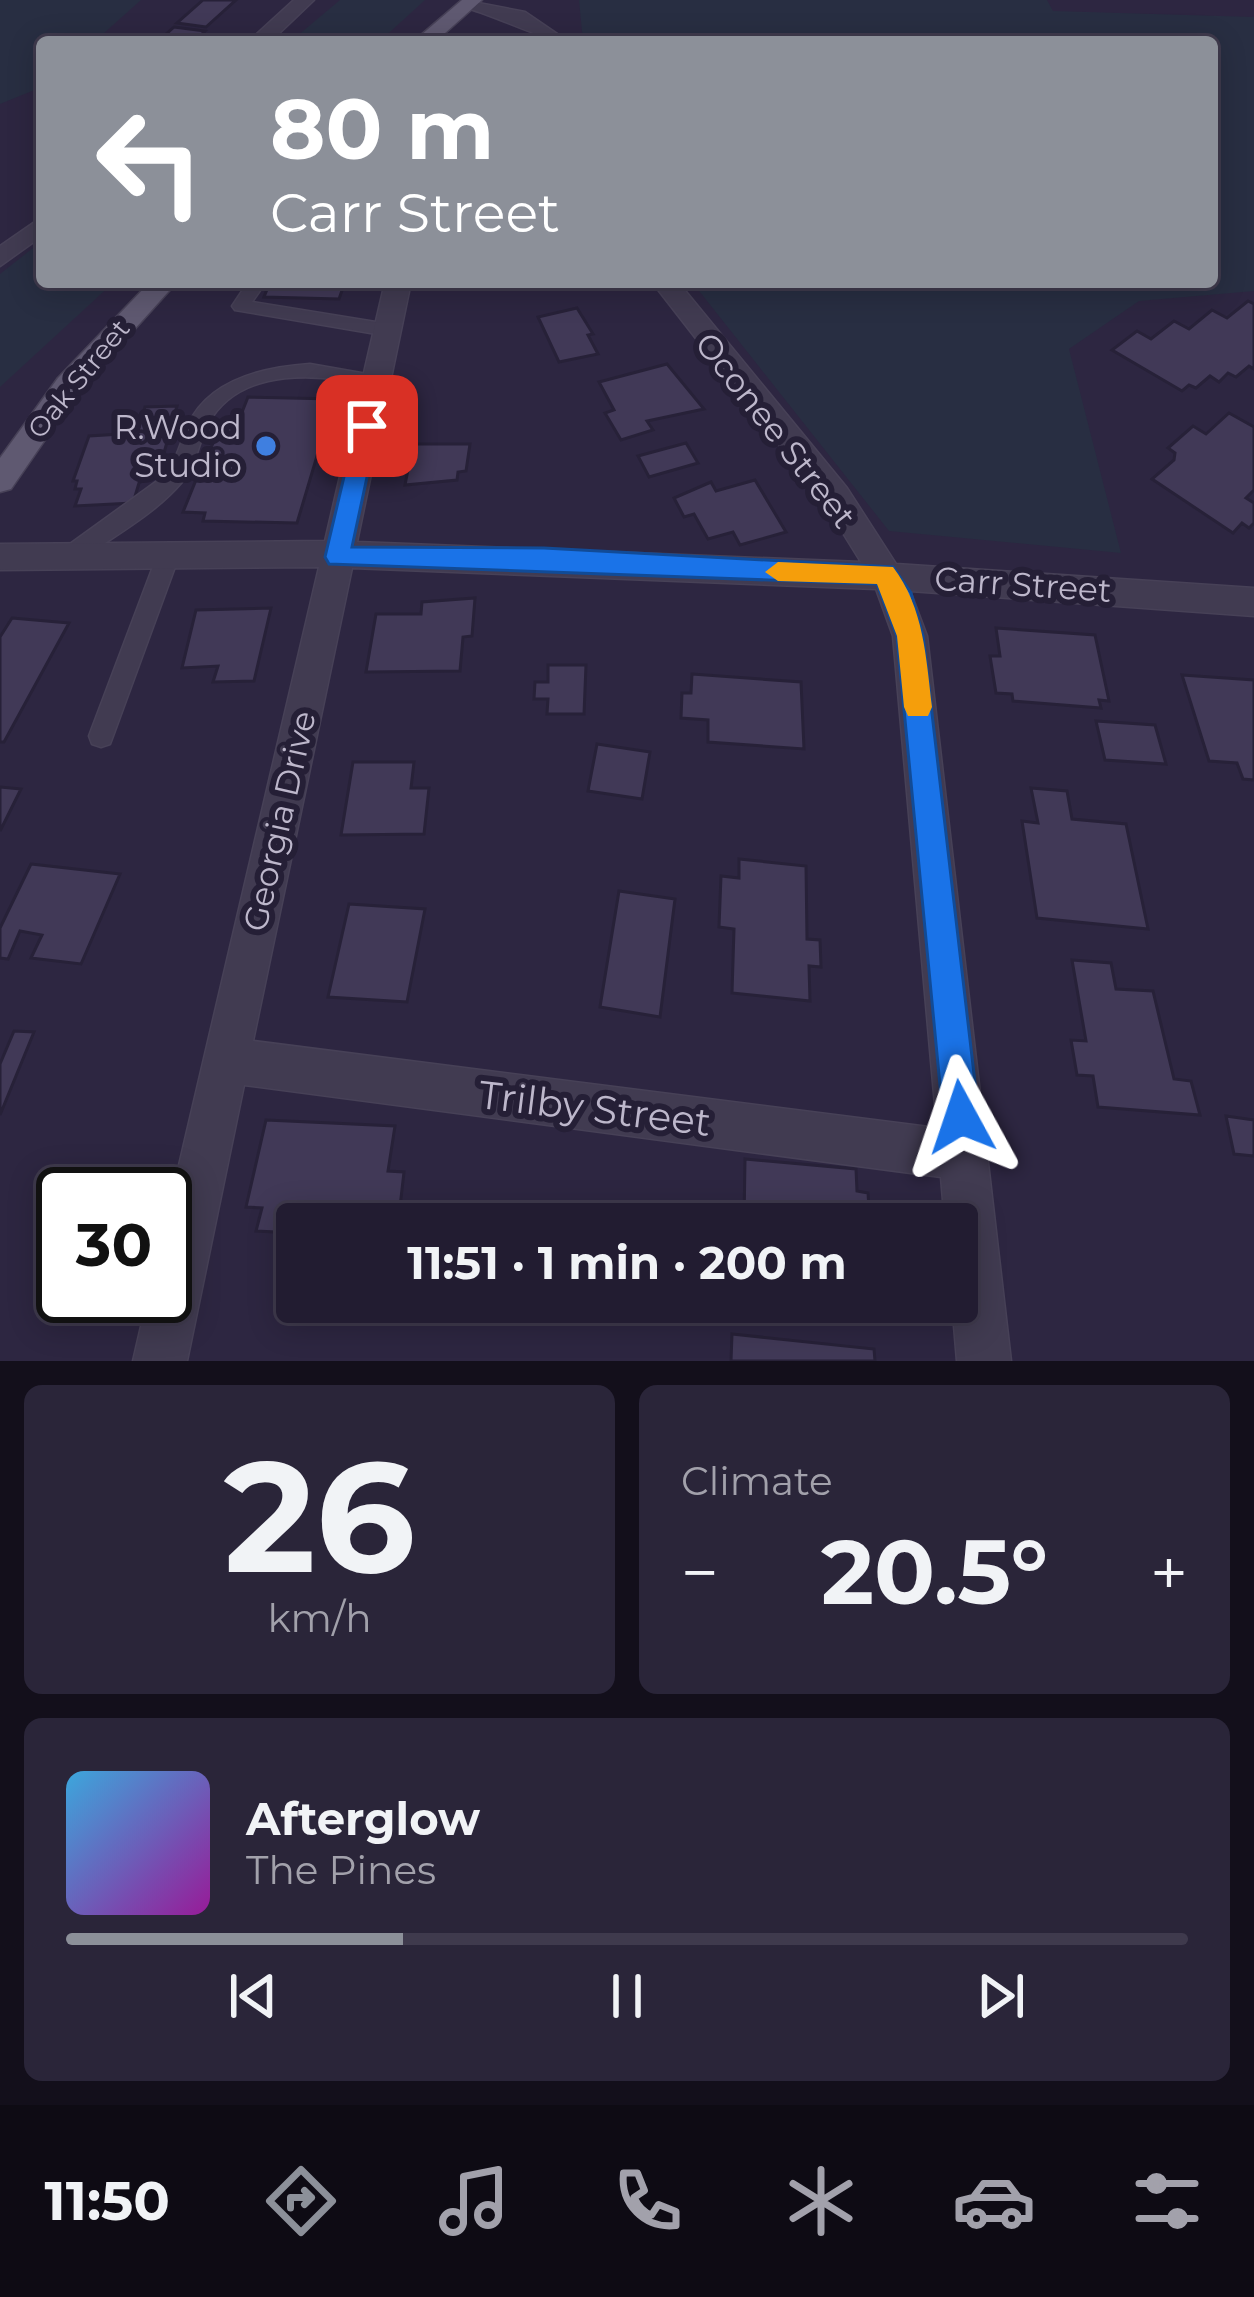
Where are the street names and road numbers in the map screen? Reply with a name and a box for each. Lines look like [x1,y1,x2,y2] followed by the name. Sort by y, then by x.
[21,313,137,445] street label: Oak Street
[687,324,865,536] street label: Oconee Street
[933,558,1113,610] street label: Carr Street
[234,707,324,935] street label: Georgia Drive
[476,1070,714,1146] street label: Trilby Street

